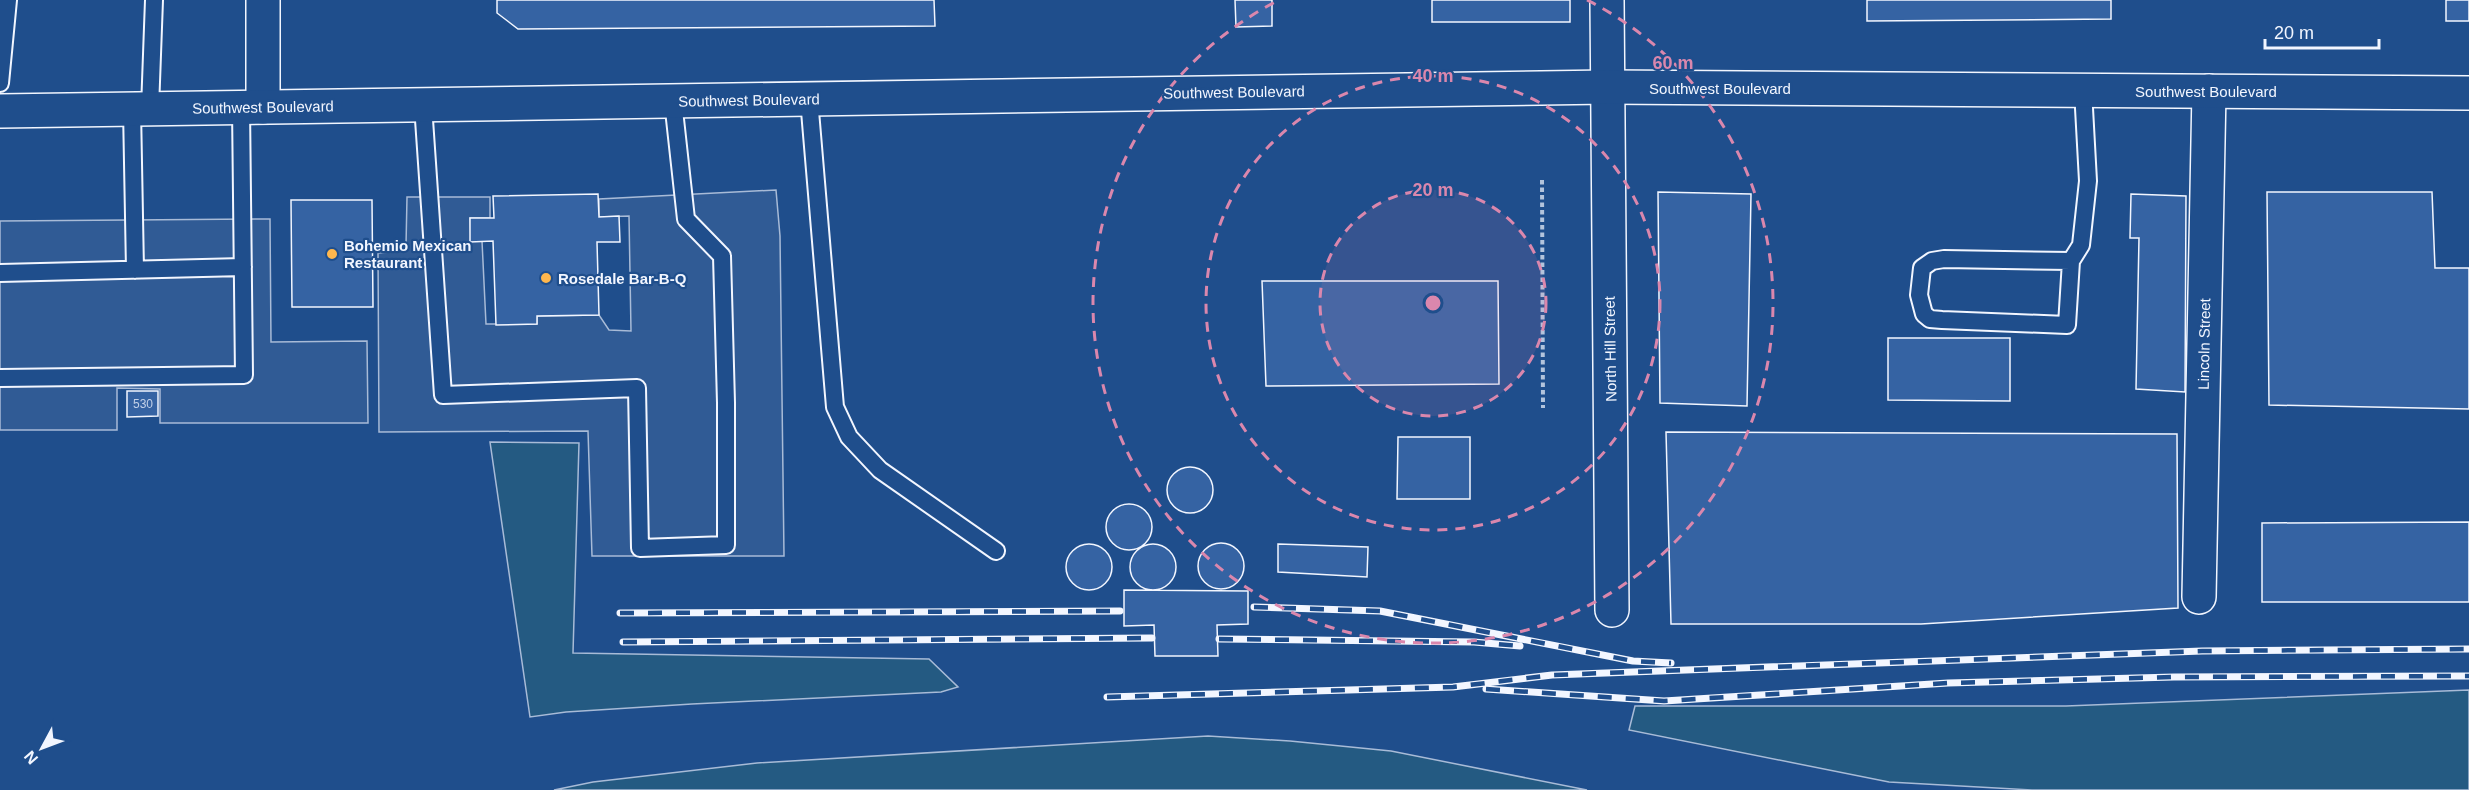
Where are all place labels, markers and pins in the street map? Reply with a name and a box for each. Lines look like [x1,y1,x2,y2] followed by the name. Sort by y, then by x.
[344,237,472,271] place label: Bohemio Mexican Restaurant
[325,247,339,261] marker: Bohemio Mexican Restaurant
[558,270,687,287] place label: Rosedale Bar-B-Q
[539,271,553,285] marker: Rosedale Bar-B-Q
[1423,293,1443,313] centre of rings

